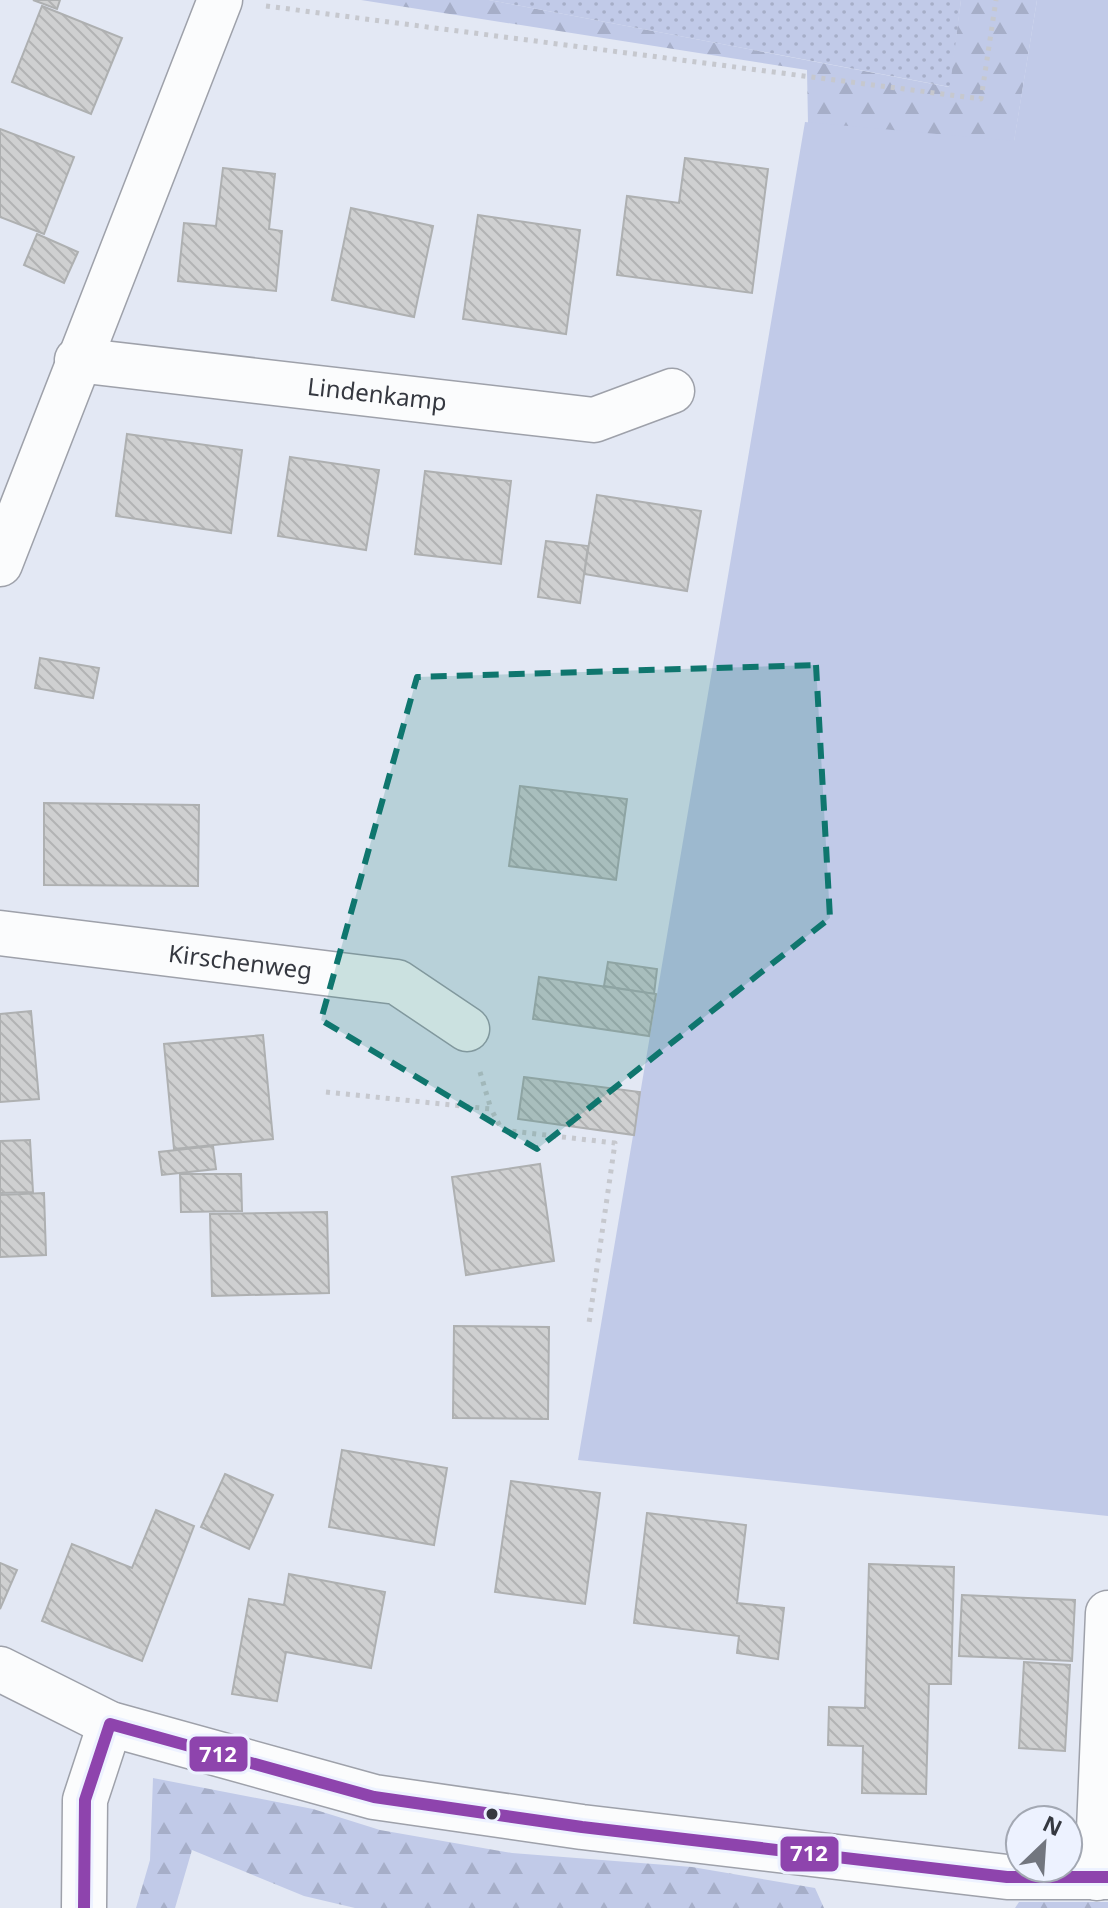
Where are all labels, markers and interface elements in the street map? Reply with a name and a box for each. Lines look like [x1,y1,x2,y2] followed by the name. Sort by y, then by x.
[306,369,449,418] street label: Lindenkamp
[167,936,314,986] street label: Kirschenweg
[188,1735,249,1773] line badge: 712
[199,1738,237,1768] text: 712
[1004,1804,1084,1884] north arrow
[484,1806,500,1822] unlabelled marker
[1038,1808,1067,1842] text: N
[779,1835,840,1873] line badge: 712
[790,1837,828,1867] text: 712

